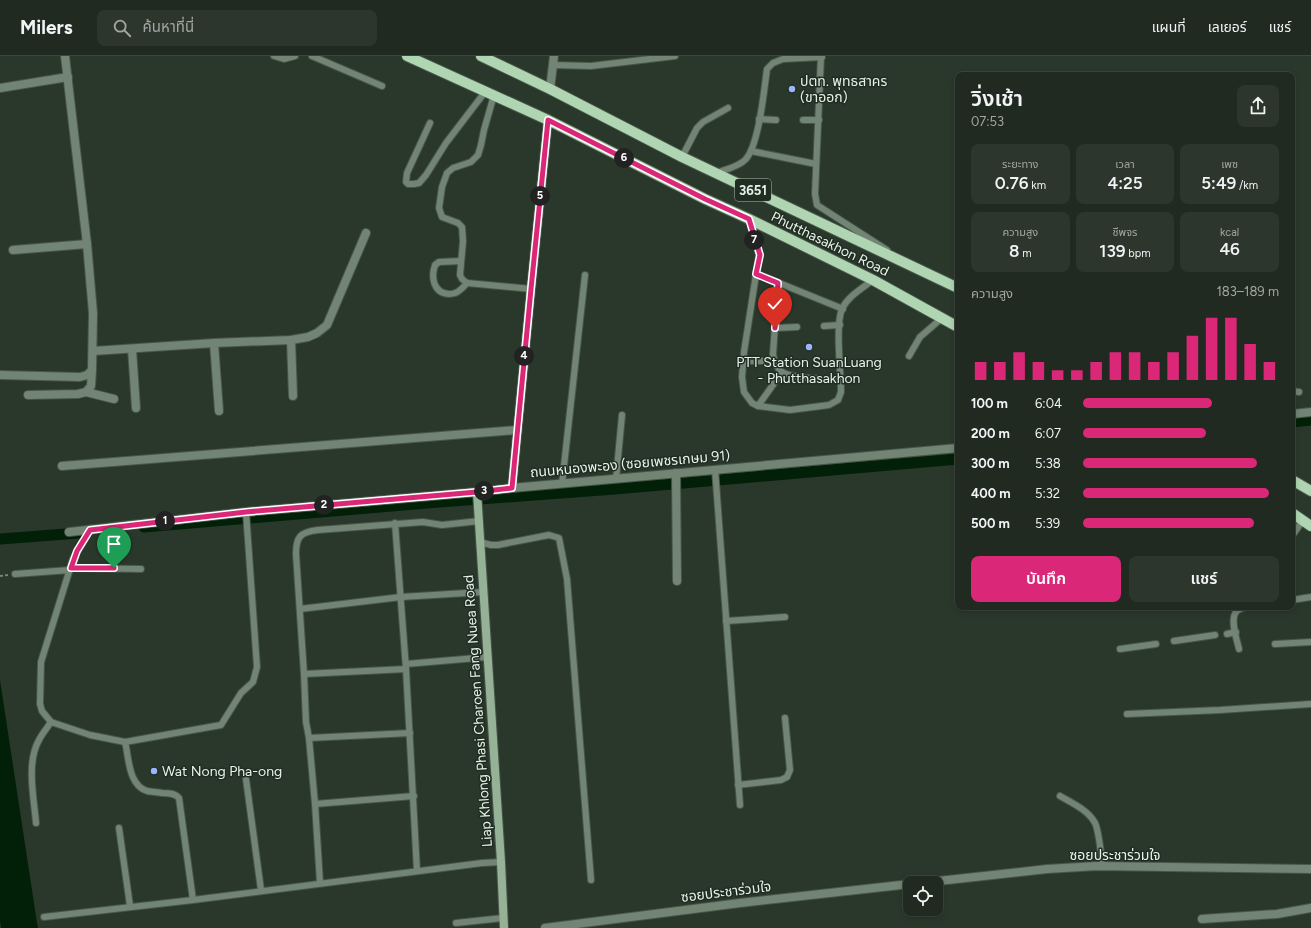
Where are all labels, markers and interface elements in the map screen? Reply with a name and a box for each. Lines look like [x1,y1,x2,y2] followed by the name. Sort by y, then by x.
[97,10,377,46] search box
[20,16,73,39] text: Milers
[111,17,133,39] icon: search
[143,18,194,36] text: ค้นหาที่นี่
[1152,19,1186,36] text: แผนที่
[1208,19,1247,36] text: เลเยอร์
[1269,19,1291,36] text: แชร์
[800,73,887,106] place label: ปตท. พุทธสาคร (ขาออก)
[787,84,797,94] marker: ปตท. พุทธสาคร (ขาออก)
[971,85,1023,112] text: วิ่งเช้า
[1237,85,1279,127] button: share
[971,114,1004,129] text: 07:53
[614,148,634,168] pin: 6
[621,151,627,164] text: 6
[1002,158,1039,171] text: ระยะทาง
[1115,158,1135,171] text: เวลา
[1221,158,1238,171] text: เพซ
[995,173,1029,193] text: 0.76
[1107,173,1143,193] text: 4:25
[1201,173,1236,193] text: 5:49
[735,179,771,201] road number: 3651
[1029,179,1046,192] text: km
[1236,179,1258,192] text: /km
[530,186,550,206] pin: 5
[537,189,543,202] text: 5
[768,208,892,280] street label: Phutthasakhon Road
[1003,226,1038,239] text: ความสูง
[1113,226,1137,239] text: ชีพจร
[1220,226,1239,239] text: kcal
[744,230,764,250] pin: 7
[751,233,757,246] text: 7
[1219,239,1240,259] text: 46
[1009,241,1020,261] text: 8
[1099,241,1126,261] text: 139
[1020,247,1032,260] text: m
[1126,247,1151,260] text: bpm
[1216,284,1279,299] text: 183–189 m
[971,286,1013,301] text: ความสูง
[758,287,792,328] pin
[764,293,786,315] icon: check
[804,342,814,352] marker: PTT Station SuanLuang - Phutthasakhon
[514,346,534,366] pin: 4
[521,349,527,362] text: 4
[736,354,882,387] place label: PTT Station SuanLuang - Phutthasakhon
[971,396,1008,411] text: 100 m
[1035,396,1062,411] text: 6:04
[971,426,1010,441] text: 200 m
[1035,426,1061,441] text: 6:07
[529,447,731,481] street label: ถนนหนองพะอง (ซอยเพชรเกษม 91)
[971,456,1010,471] text: 300 m
[1035,456,1061,471] text: 5:38
[474,481,494,501] pin: 3
[481,484,487,497] text: 3
[971,486,1011,501] text: 400 m
[1035,486,1060,501] text: 5:32
[314,495,334,515] pin: 2
[321,498,327,511] text: 2
[155,511,175,531] pin: 1
[163,514,167,527] text: 1
[971,516,1010,531] text: 500 m
[1035,516,1060,531] text: 5:39
[97,527,131,568] pin
[103,533,125,555] icon: arrive
[971,556,1121,602] button: บันทึก
[1129,556,1279,602] button: แชร์
[460,574,496,848] street label: Liap Khlong Phasi Charoen Fang Nuea Road
[162,763,282,780] place label: Wat Nong Pha-ong
[149,766,159,776] marker: Wat Nong Pha-ong
[1070,847,1160,864] street label: ซอยประชาร่วมใจ
[903,876,943,916] map controls
[903,876,943,916] button: locate
[680,878,772,906] street label: ซอยประชาร่วมใจ

